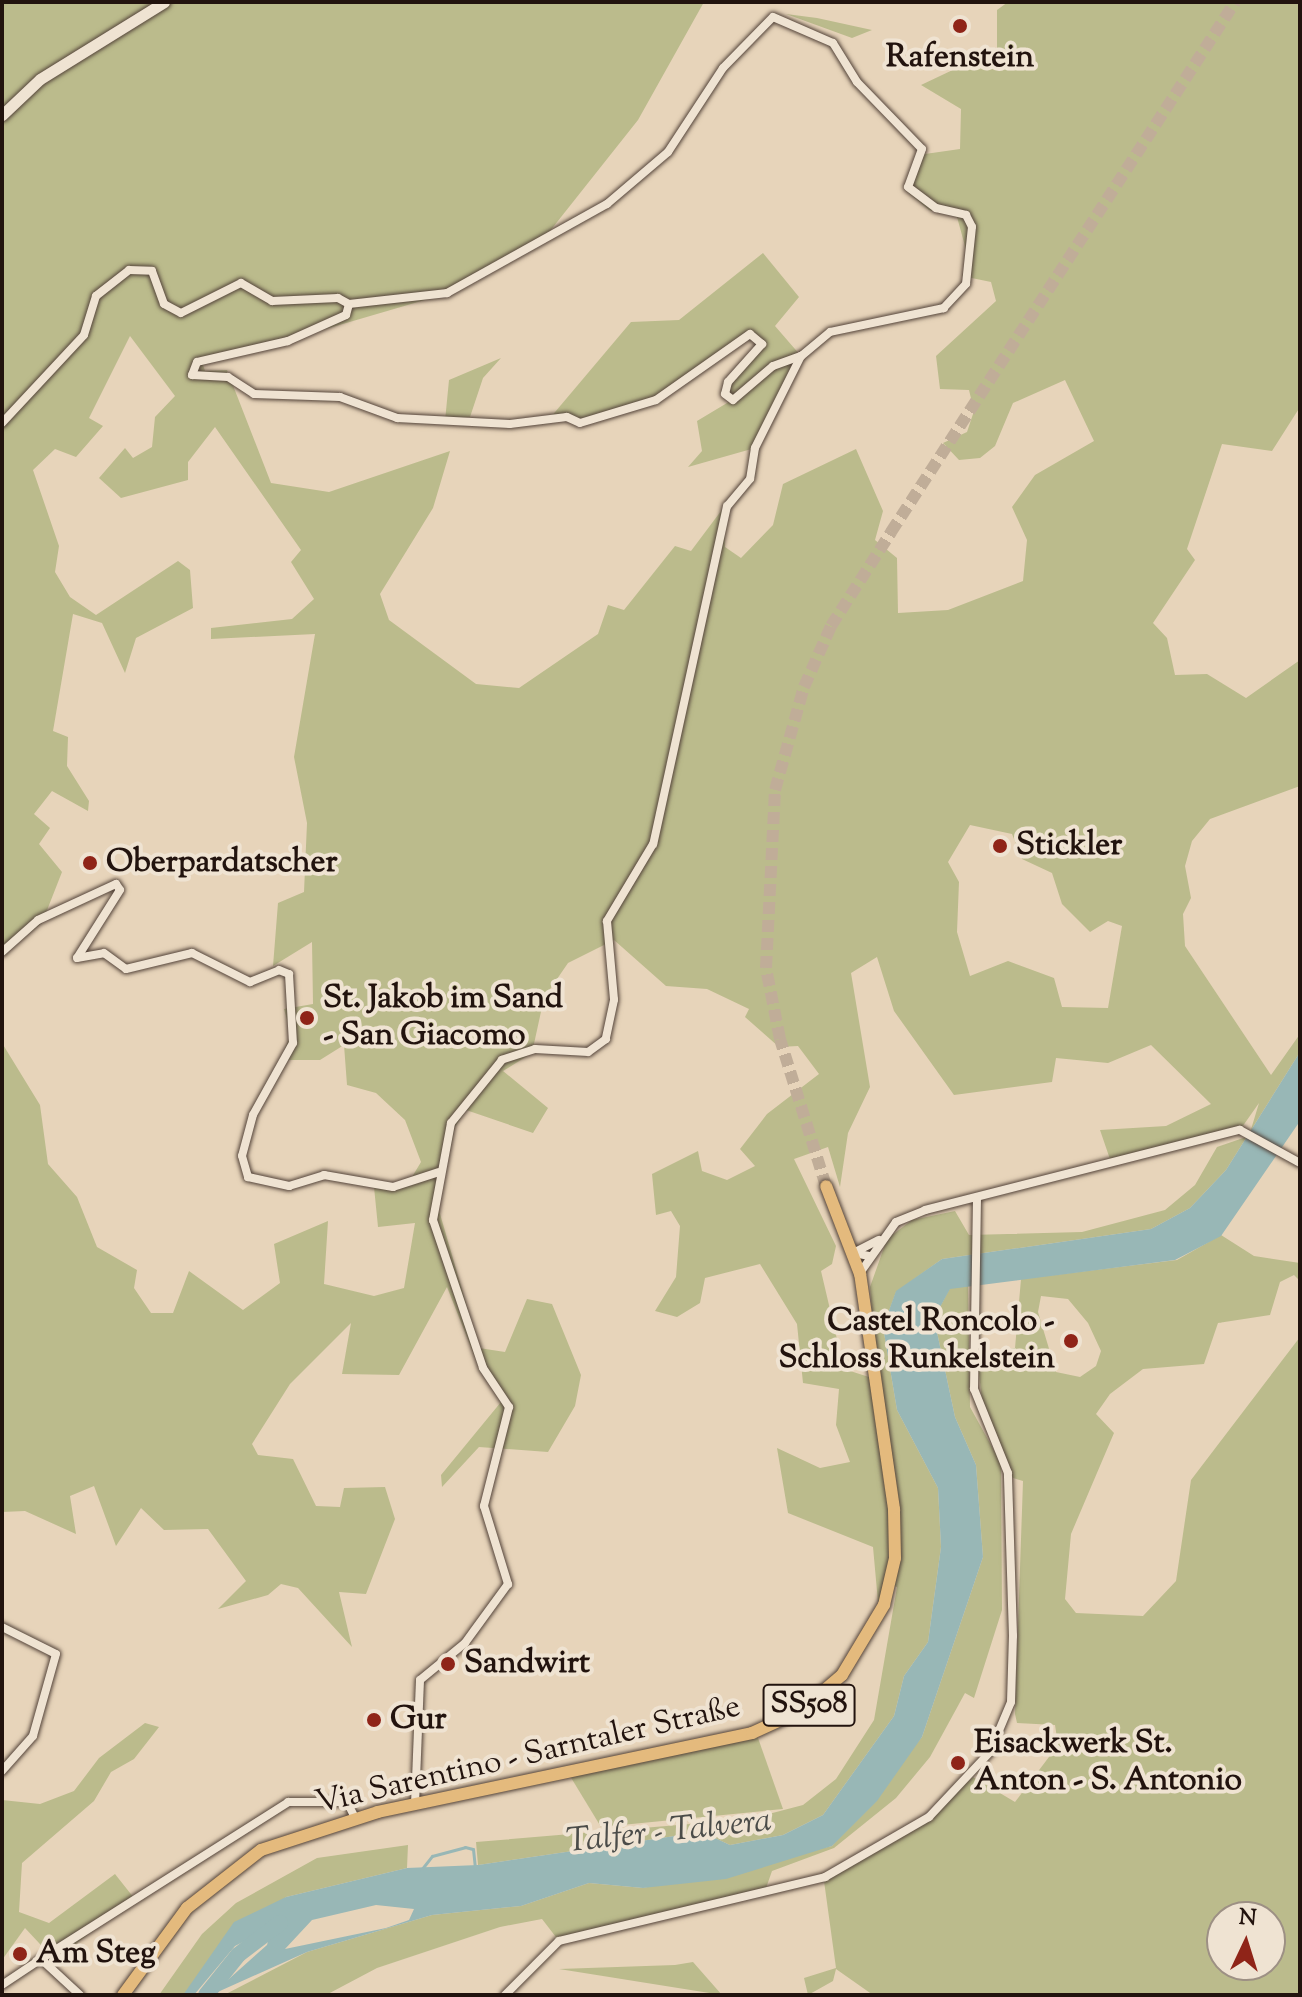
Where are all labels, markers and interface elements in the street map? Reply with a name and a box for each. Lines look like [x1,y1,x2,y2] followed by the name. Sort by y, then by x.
[951,17,969,35] marker: Rafenstein
[886,39,1034,77] place label: Rafenstein
[1016,827,1122,865] place label: Stickler
[991,837,1009,855] marker: Stickler
[106,844,337,882] place label: Oberpardatscher
[81,854,99,872] marker: Oberpardatscher
[323,981,563,1056] place label: St. Jakob im Sand - San Giacomo
[298,1009,316,1027] marker: St. Jakob im Sand - San Giacomo
[778,1304,1055,1379] place label: Castel Roncolo - Schloss Runkelstein
[1062,1332,1080,1350] marker: Castel Roncolo - Schloss Runkelstein
[464,1645,590,1683] place label: Sandwirt
[439,1655,457,1673] marker: Sandwirt
[761,1679,857,1731] road number: SS508
[312,1688,744,1824] street label: Via Sarentino - Sarntaler Straße
[390,1701,447,1739] place label: Gur
[365,1711,383,1729] marker: Gur
[974,1726,1242,1801] place label: Eisackwerk St. Anton - S. Antonio
[949,1754,967,1772] marker: Eisackwerk St. Anton - S. Antonio
[565,1801,773,1863] water label: Talfer - Talvera
[1206,1901,1286,1981] north arrow
[1238,1902,1257,1936] text: N
[36,1935,156,1973] place label: Am Steg
[11,1945,29,1963] marker: Am Steg

